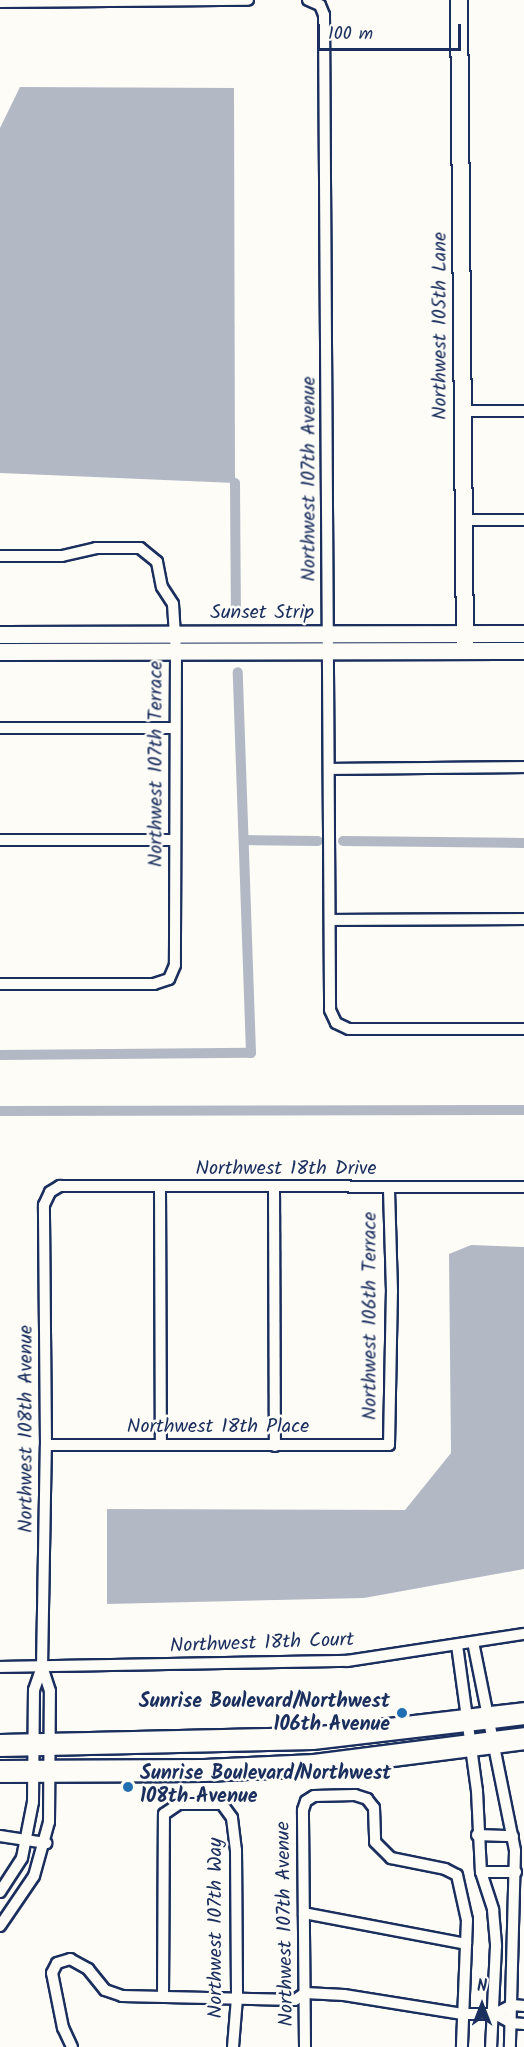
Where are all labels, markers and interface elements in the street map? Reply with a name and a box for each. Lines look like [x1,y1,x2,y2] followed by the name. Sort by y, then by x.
[320,12,464,50] scale bar
[328,20,373,49] text: 100 m
[429,232,453,420] street label: Northwest 105th Lane
[298,376,322,582] street label: Northwest 107th Avenue
[210,601,314,625] street label: Sunset Strip
[145,661,169,867] street label: Northwest 107th Terrace
[196,1157,376,1181] street label: Northwest 18th Drive
[359,1212,383,1420] street label: Northwest 106th Terrace
[15,1325,39,1533] street label: Northwest 108th Avenue
[127,1415,309,1439] street label: Northwest 18th Place
[170,1629,354,1659] street label: Northwest 18th Court
[139,1690,390,1737] place label: Sunrise Boulevard/Northwest 106th Avenue
[395,1706,409,1720] marker: Sunrise Boulevard/Northwest 106th Avenue
[140,1763,391,1810] place label: Sunrise Boulevard/Northwest 108th Avenue
[121,1780,135,1794] marker: Sunrise Boulevard/Northwest 108th Avenue
[272,1821,300,2027] street label: Northwest 107th Avenue
[204,1838,228,2018] street label: Northwest 107th Way
[477,1974,487,1999] text: N
[452,1975,512,2035] north arrow

